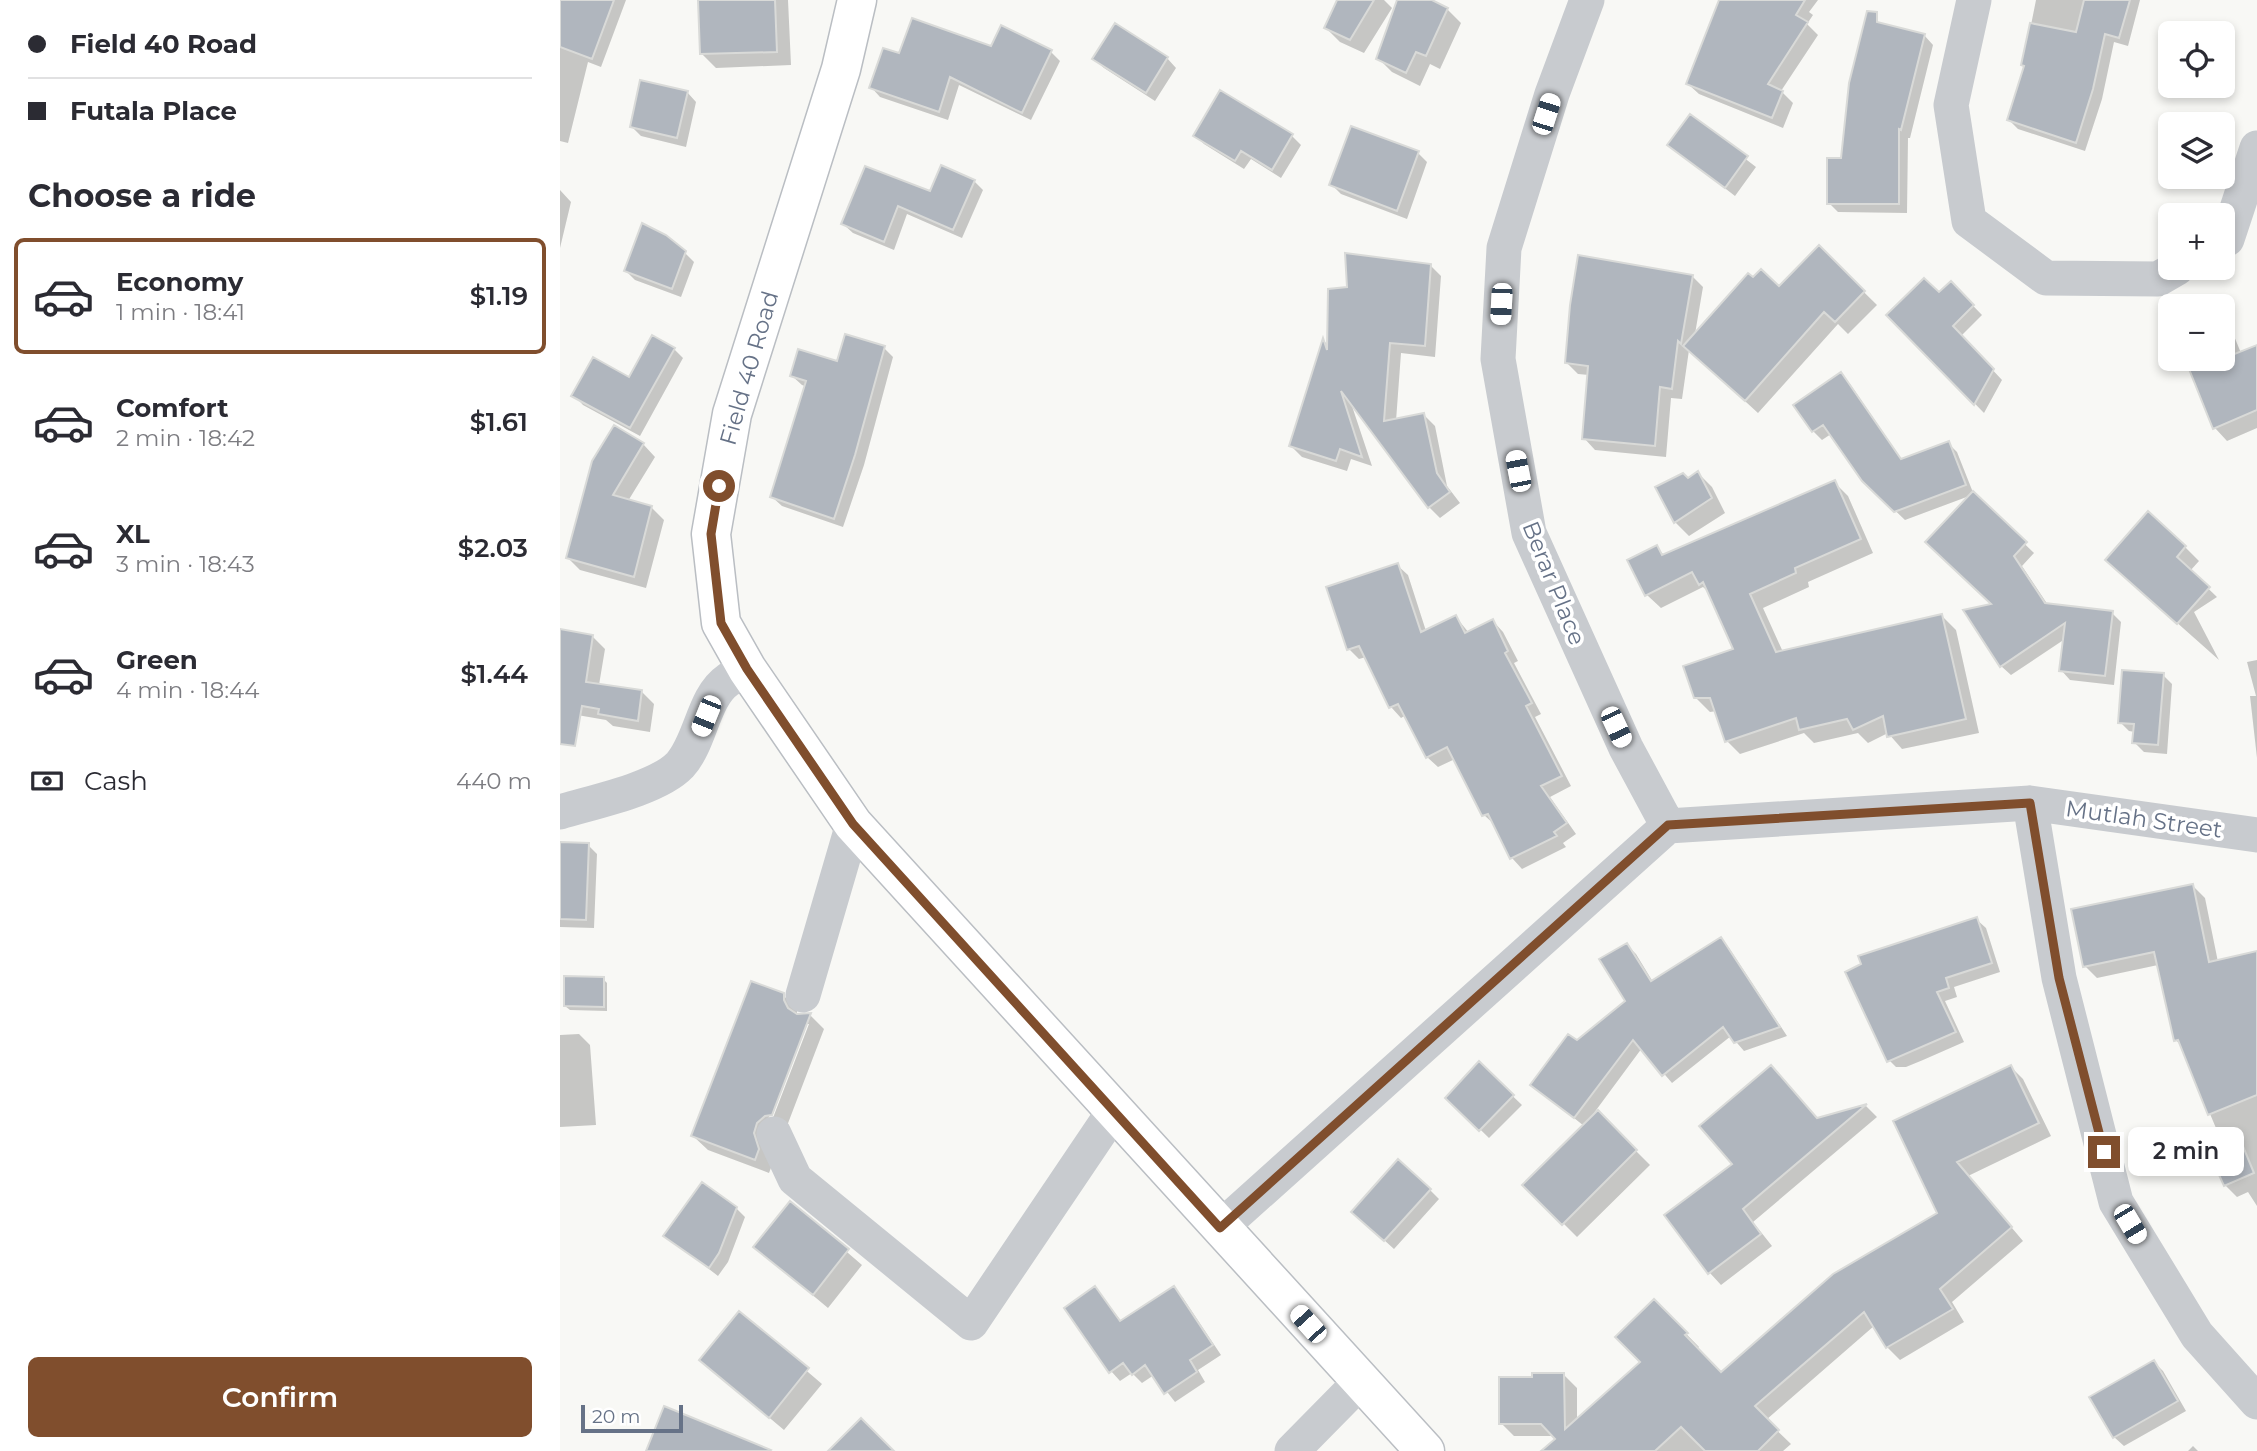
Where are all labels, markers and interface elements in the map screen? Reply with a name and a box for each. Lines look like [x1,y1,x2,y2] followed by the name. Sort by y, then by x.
[2158,21,2235,371] map controls
[2158,21,2235,98] button: locate
[70,28,257,60] text: Field 40 Road
[1530,91,1563,137] car
[70,95,237,127] text: Futala Place
[2158,112,2235,189] button: layers
[28,176,256,215] text: Choose a ride
[2158,203,2235,280] button: +
[32,265,95,328] icon: car
[116,266,243,298] text: Economy
[470,280,528,312] text: $1.19
[1490,282,1513,326] car
[714,288,784,448] street label: Field 40 Road
[2158,294,2235,371] button: −
[116,298,245,326] text: 1 min · 18:41
[32,391,95,454] icon: car
[116,392,228,424] text: Comfort
[470,406,528,438] text: $1.61
[116,424,255,452] text: 2 min · 18:42
[1504,448,1533,494] car
[703,470,735,502] route start
[32,517,95,580] icon: car
[1516,517,1592,649] street label: Berar Place
[116,518,150,550] text: XL
[458,532,528,564] text: $2.03
[116,550,255,578] text: 3 min · 18:43
[32,643,95,706] icon: car
[116,644,198,676] text: Green
[460,658,528,690] text: $1.44
[116,676,259,704] text: 4 min · 18:44
[689,693,724,739] car
[1598,704,1635,750] car
[28,762,66,800] icon: cash
[84,765,148,797] text: Cash
[456,767,532,795] text: 440 m
[2064,794,2224,844] street label: Mutlah Street
[2128,1128,2244,1176] callout: 2 min
[2088,1136,2120,1168] route end
[2153,1137,2219,1165] text: 2 min
[2111,1201,2150,1247] car
[1287,1301,1330,1347] car
[28,1357,532,1437] button: Confirm
[581,1402,682,1434] scale bar
[592,1405,640,1428] text: 20 m

